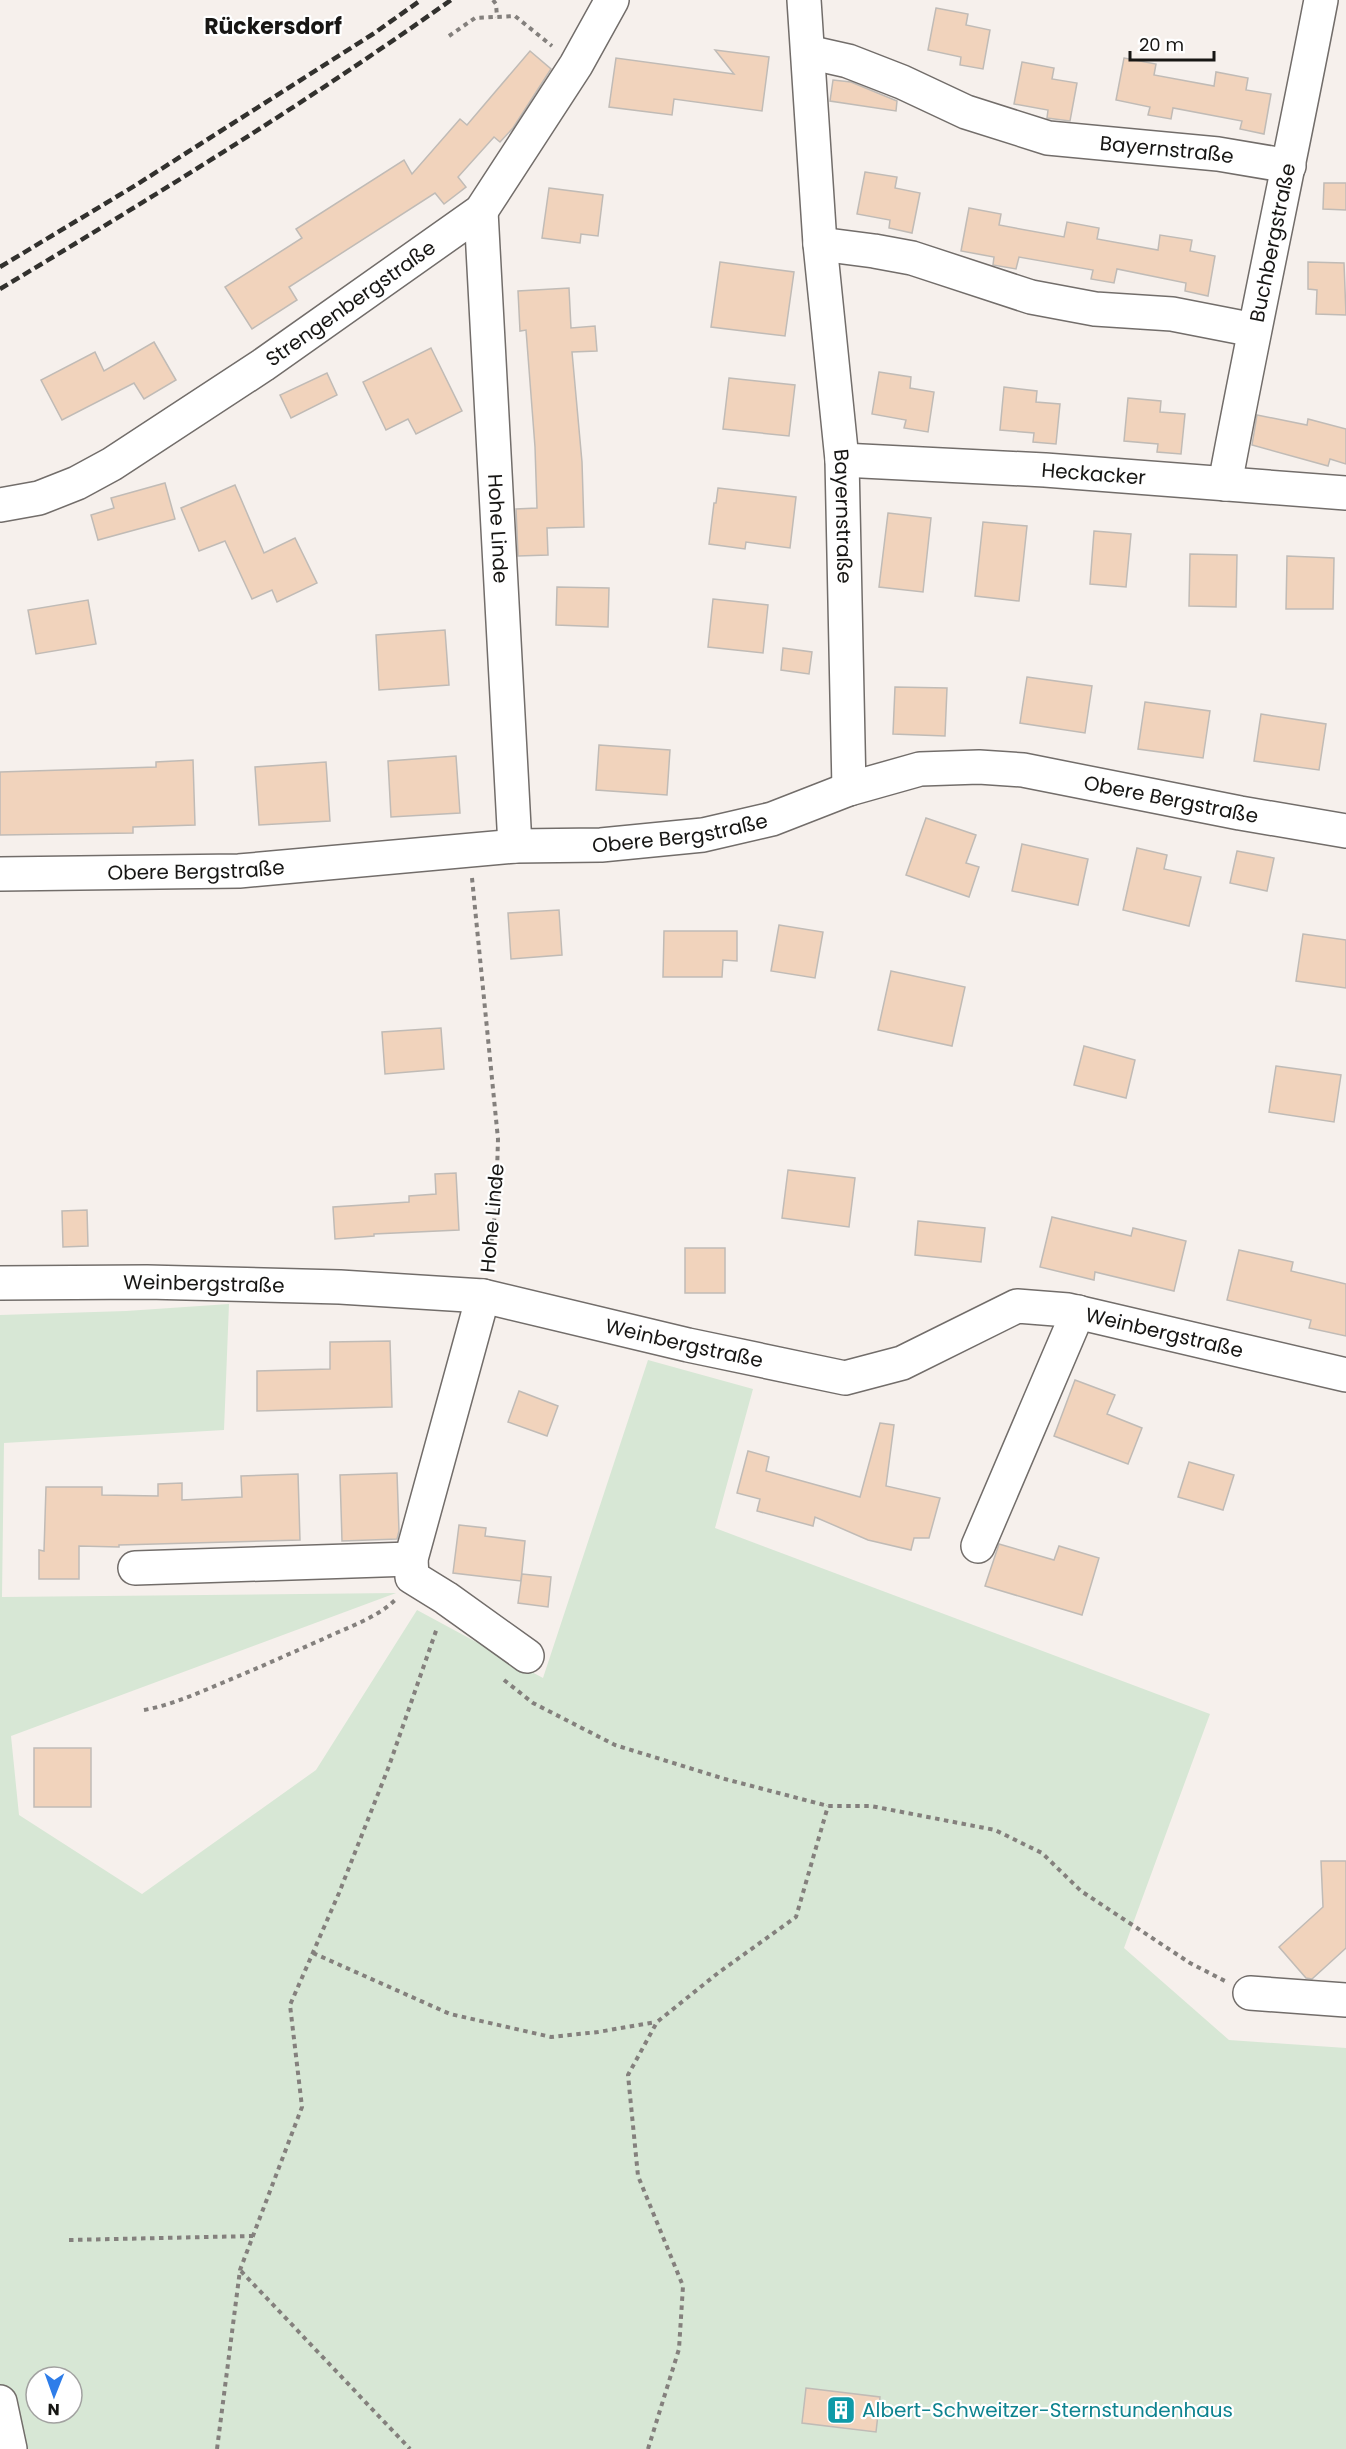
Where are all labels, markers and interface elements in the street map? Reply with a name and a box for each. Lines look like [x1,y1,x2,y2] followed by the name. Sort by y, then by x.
[204,11,342,42] district label: Rückersdorf
[1130,24,1214,62] scale bar
[1139,32,1184,57] text: 20 m
[1099,129,1236,170] street label: Bayernstraße
[1243,161,1302,325] street label: Buchbergstraße
[260,233,441,373] street label: Strengenbergstraße
[827,448,859,584] street label: Bayernstraße
[1040,456,1147,492] street label: Heckacker
[481,473,515,584] street label: Hohe Linde
[1081,768,1261,830] street label: Obere Bergstraße
[592,806,770,859] street label: Obere Bergstraße
[107,853,286,887] street label: Obere Bergstraße
[473,1162,511,1274] street label: Hohe Linde
[123,1268,285,1300] street label: Weinbergstraße
[1083,1301,1246,1365] street label: Weinbergstraße
[602,1312,766,1374] street label: Weinbergstraße
[24,2365,84,2425] north arrow
[825,2394,857,2426] building icon: Albert-Schweitzer-Sternstundenhaus
[862,2396,1233,2424] place label: Albert-Schweitzer-Sternstundenhaus
[48,2398,60,2421] text: N

